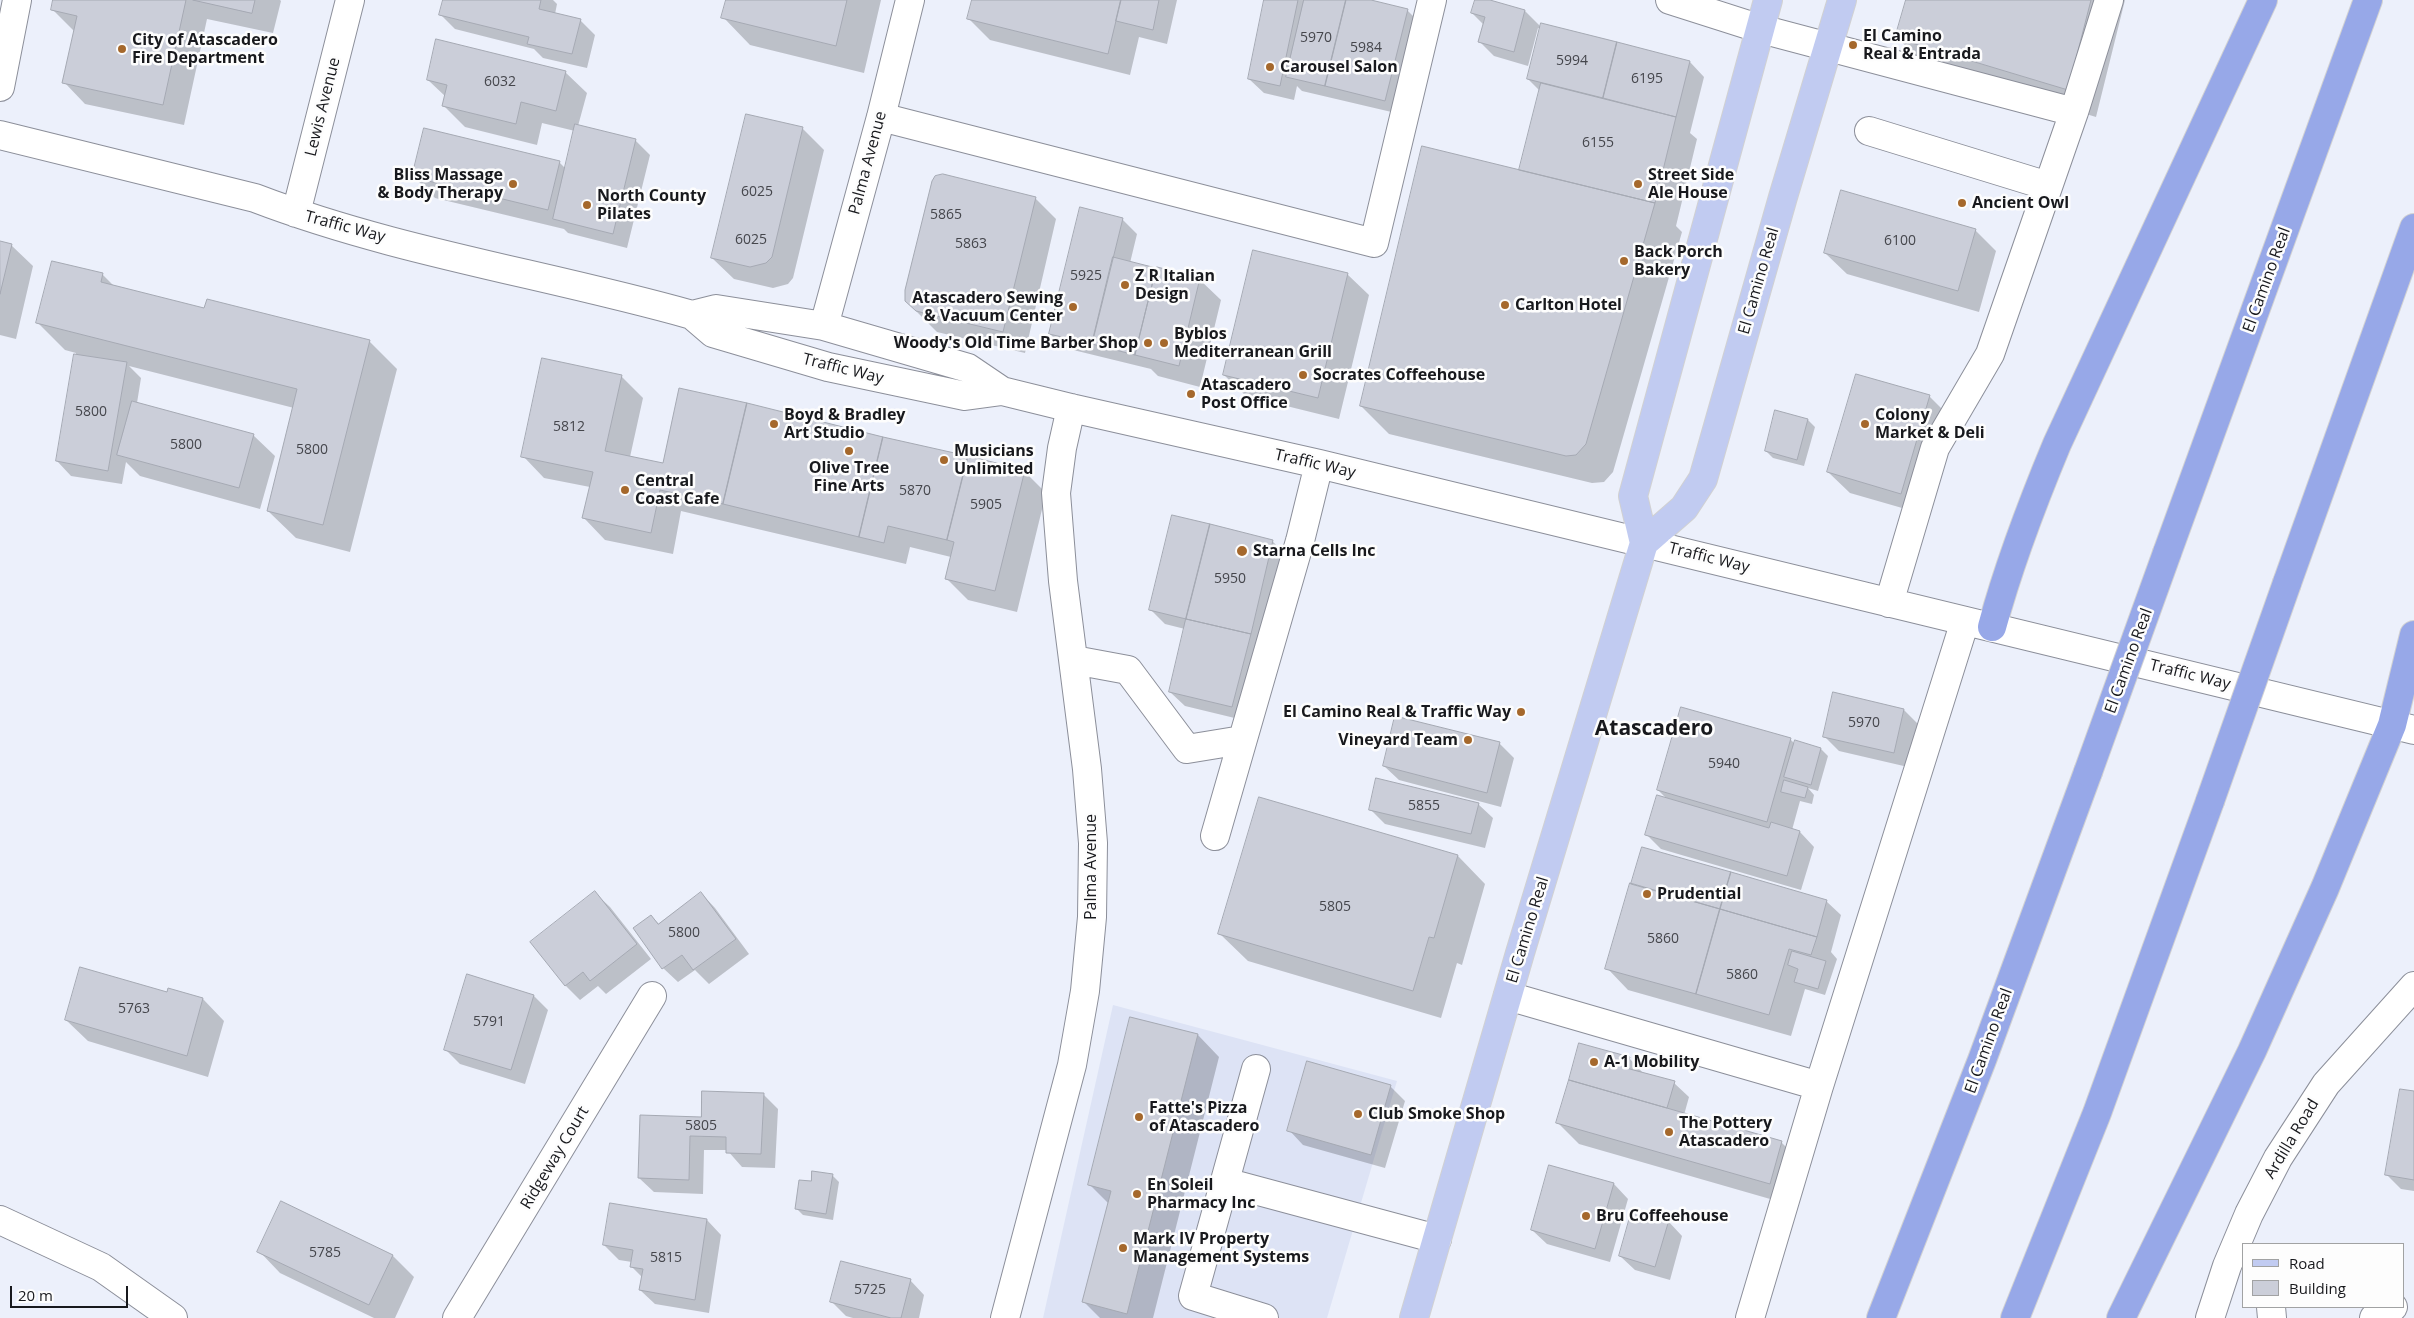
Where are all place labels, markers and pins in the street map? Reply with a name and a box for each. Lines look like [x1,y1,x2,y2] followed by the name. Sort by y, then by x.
[1863,26,1981,64] place label: El Camino Real & Entrada
[132,30,278,68] place label: City of Atascadero Fire Department
[1847,39,1859,51] marker: El Camino Real & Entrada
[116,43,128,55] marker: City of Atascadero Fire Department
[1280,57,1398,77] place label: Carousel Salon
[1264,61,1276,73] marker: Carousel Salon
[377,165,503,203] place label: Bliss Massage & Body Therapy
[1648,165,1734,203] place label: Street Side Ale House
[507,178,519,190] marker: Bliss Massage & Body Therapy
[1632,178,1644,190] marker: Street Side Ale House
[597,186,706,224] place label: North County Pilates
[1972,193,2069,213] place label: Ancient Owl
[1956,197,1968,209] marker: Ancient Owl
[581,199,593,211] marker: North County Pilates
[1634,242,1723,280] place label: Back Porch Bakery
[1618,255,1630,267] marker: Back Porch Bakery
[1135,266,1215,304] place label: Z R Italian Design
[1119,279,1131,291] marker: Z R Italian Design
[912,288,1063,326] place label: Atascadero Sewing & Vacuum Center
[1515,295,1622,315] place label: Carlton Hotel
[1499,299,1511,311] marker: Carlton Hotel
[1067,301,1079,313] marker: Atascadero Sewing & Vacuum Center
[1174,324,1332,362] place label: Byblos Mediterranean Grill
[894,333,1138,353] place label: Woody's Old Time Barber Shop
[1142,337,1154,349] marker: Woody's Old Time Barber Shop
[1158,337,1170,349] marker: Byblos Mediterranean Grill
[1313,365,1485,385] place label: Socrates Coffeehouse
[1297,369,1309,381] marker: Socrates Coffeehouse
[1201,375,1291,413] place label: Atascadero Post Office
[1185,388,1197,400] marker: Atascadero Post Office
[784,405,905,443] place label: Boyd & Bradley Art Studio
[1875,405,1985,443] place label: Colony Market & Deli
[768,418,780,430] marker: Boyd & Bradley Art Studio
[1859,418,1871,430] marker: Colony Market & Deli
[954,441,1034,479] place label: Musicians Unlimited
[843,445,855,457] marker: Olive Tree Fine Arts
[938,454,950,466] marker: Musicians Unlimited
[809,458,889,496] place label: Olive Tree Fine Arts
[635,471,719,509] place label: Central Coast Cafe
[619,484,631,496] marker: Central Coast Cafe
[1253,541,1376,561] place label: Starna Cells Inc
[1235,544,1249,558] marker: Starna Cells Inc
[1283,702,1511,722] place label: El Camino Real & Traffic Way
[1515,706,1527,718] marker: El Camino Real & Traffic Way
[1338,730,1458,750] place label: Vineyard Team
[1462,734,1474,746] marker: Vineyard Team
[1657,884,1741,904] place label: Prudential
[1641,888,1653,900] marker: Prudential
[1604,1052,1699,1072] place label: A-1 Mobility
[1588,1056,1600,1068] marker: A-1 Mobility
[1149,1098,1260,1136] place label: Fatte's Pizza of Atascadero
[1368,1104,1505,1124] place label: Club Smoke Shop
[1352,1108,1364,1120] marker: Club Smoke Shop
[1133,1111,1145,1123] marker: Fatte's Pizza of Atascadero
[1679,1113,1772,1151] place label: The Pottery Atascadero
[1663,1126,1675,1138] marker: The Pottery Atascadero
[1147,1175,1255,1213] place label: En Soleil Pharmacy Inc
[1131,1188,1143,1200] marker: En Soleil Pharmacy Inc
[1596,1206,1728,1226] place label: Bru Coffeehouse
[1580,1210,1592,1222] marker: Bru Coffeehouse
[1133,1229,1309,1267] place label: Mark IV Property Management Systems
[1117,1242,1129,1254] marker: Mark IV Property Management Systems

